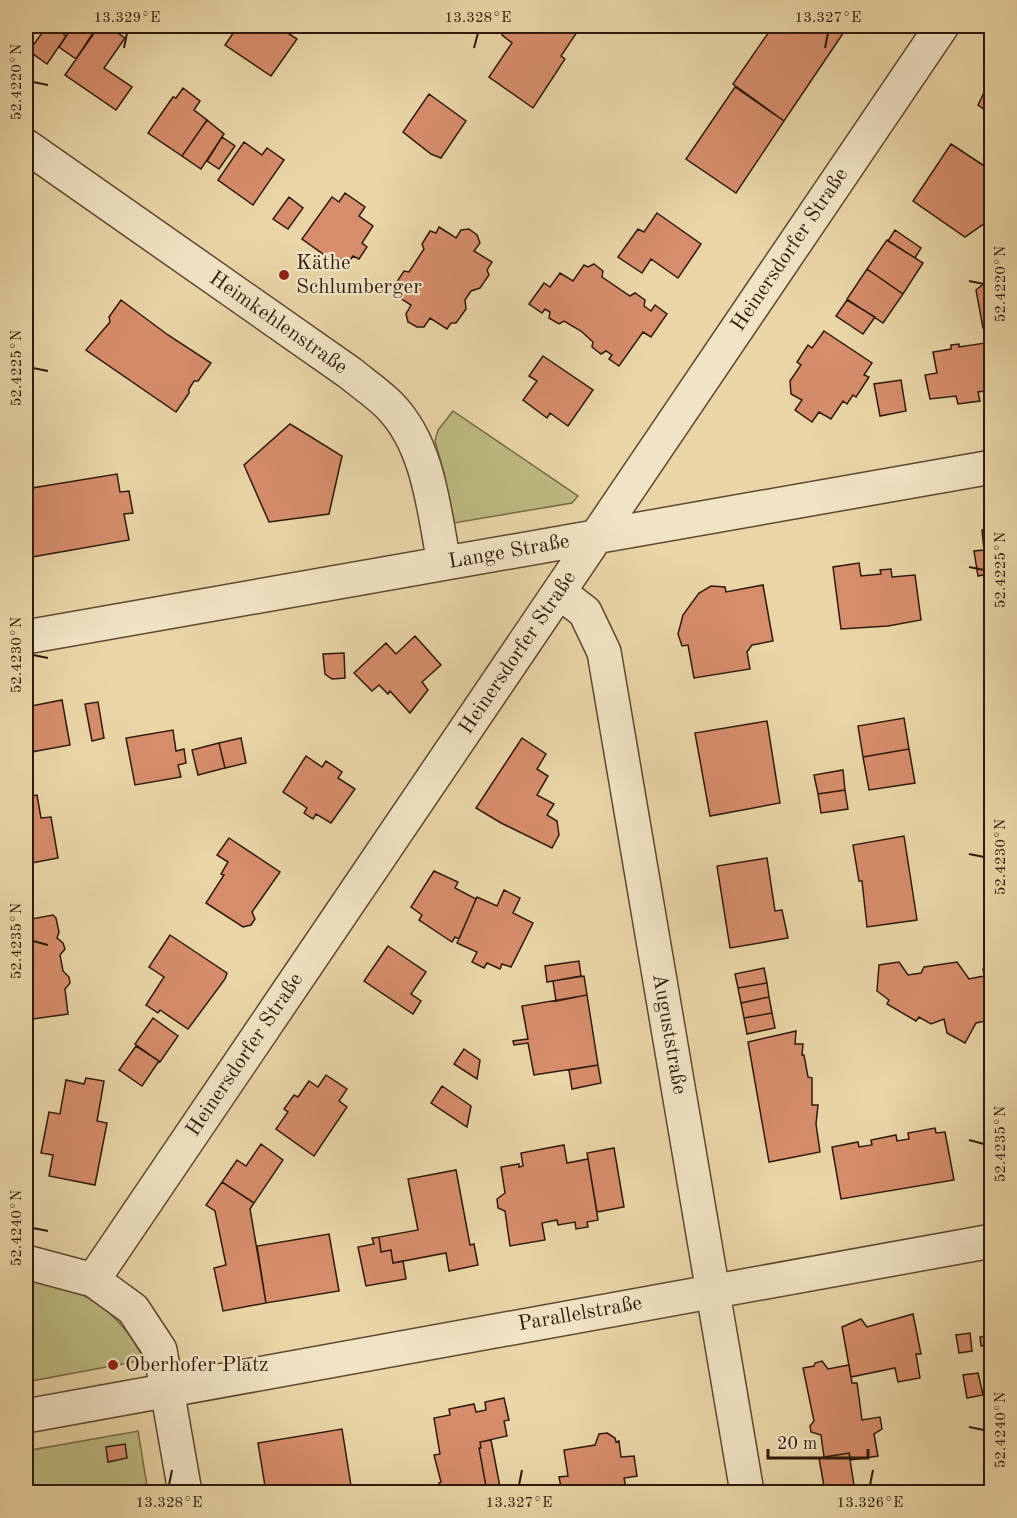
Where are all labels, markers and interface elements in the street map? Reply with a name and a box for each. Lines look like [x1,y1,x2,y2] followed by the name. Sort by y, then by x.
[94,11,160,26] text: 13.329°E
[445,11,511,26] text: 13.328°E
[795,11,861,26] text: 13.327°E
[10,43,25,120] text: 52.4220°N
[728,165,852,335] street label: Heinersdorfer Straße
[994,245,1009,322] text: 52.4220°N
[296,253,422,298] place label: Käthe Schlumberger
[205,268,351,378] street label: Heimkehlenstraße
[277,268,291,282] marker: Käthe Schlumberger
[10,329,25,406] text: 52.4225°N
[447,531,571,573] street label: Lange Straße
[994,531,1009,608] text: 52.4225°N
[456,568,580,738] street label: Heinersdorfer Straße
[10,616,25,693] text: 52.4230°N
[994,818,1009,895] text: 52.4230°N
[10,902,25,979] text: 52.4235°N
[183,970,307,1140] street label: Heinersdorfer Straße
[648,972,690,1096] street label: Auguststraße
[994,1105,1009,1182] text: 52.4235°N
[10,1189,25,1266] text: 52.4240°N
[516,1293,644,1335] street label: Parallelstraße
[125,1355,269,1376] place label: Oberhofer Platz
[106,1358,120,1372] marker: Oberhofer Platz
[994,1391,1009,1468] text: 52.4240°N
[768,1422,868,1460] scale bar
[777,1435,817,1453] text: 20 m
[136,1496,202,1511] text: 13.328°E
[486,1496,552,1511] text: 13.327°E
[837,1496,903,1511] text: 13.326°E

